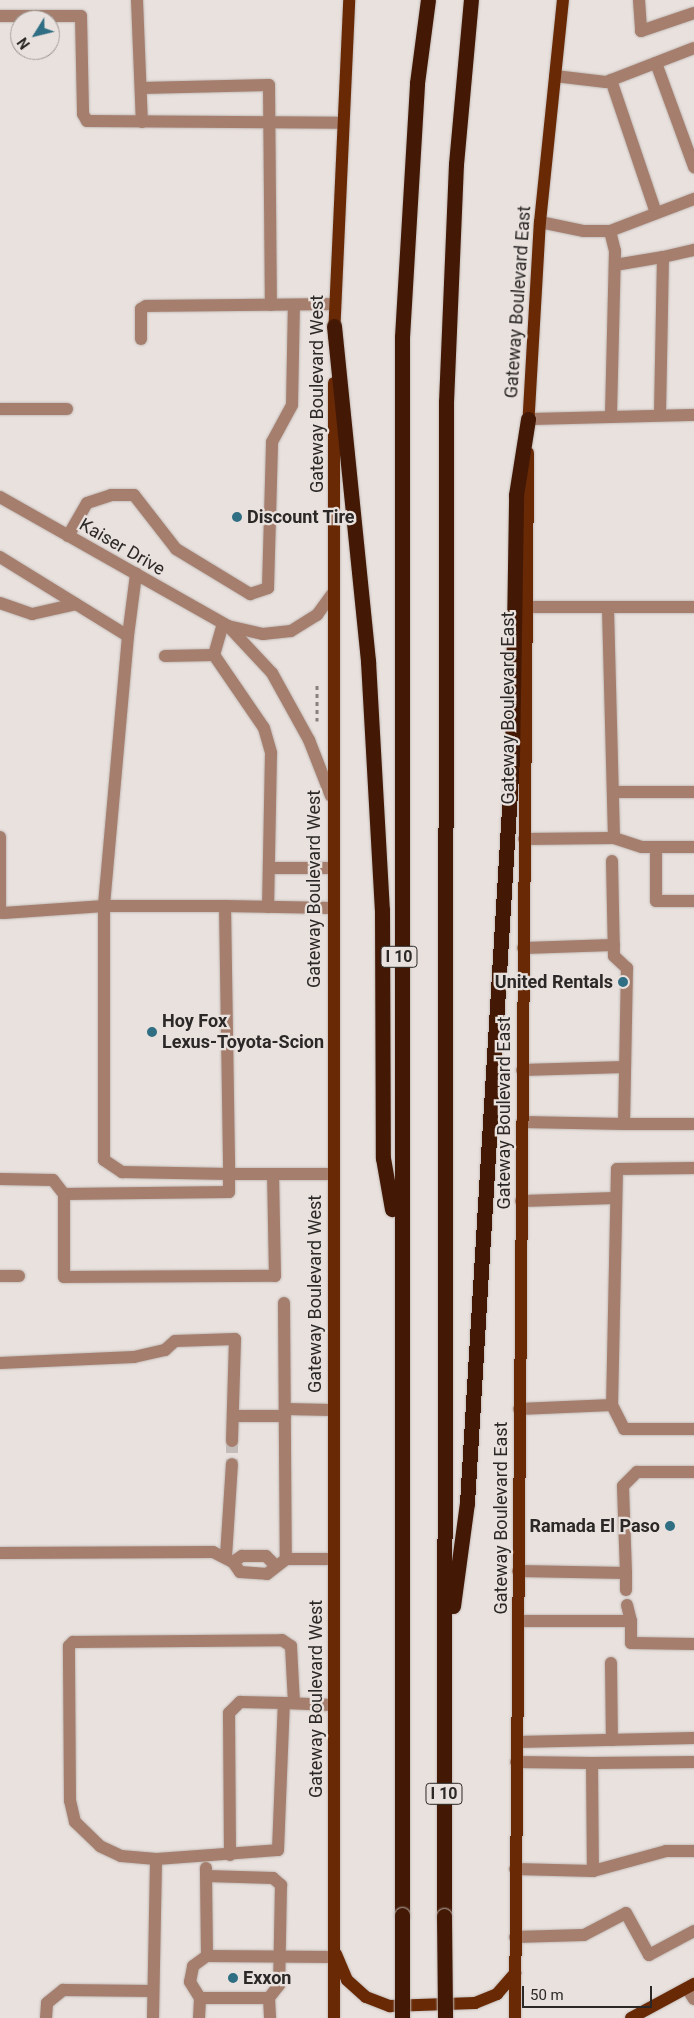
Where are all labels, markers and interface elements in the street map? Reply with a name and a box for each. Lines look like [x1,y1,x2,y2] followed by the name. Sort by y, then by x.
[10,10,60,60] north arrow
[14,35,33,52] text: N
[500,205,536,399] street label: Gateway Boulevard East
[306,295,328,493] street label: Gateway Boulevard West
[247,506,355,528] place label: Discount Tire
[231,511,243,523] marker: Discount Tire
[75,514,169,580] street label: Kaiser Drive
[497,612,519,804] street label: Gateway Boulevard East
[303,790,325,988] street label: Gateway Boulevard West
[380,944,418,970] road number: I 10
[495,971,613,993] place label: United Rentals
[617,976,629,988] marker: United Rentals
[162,1011,324,1054] place label: Hoy Fox Lexus-Toyota-Scion
[493,1017,515,1209] street label: Gateway Boulevard East
[146,1026,158,1038] marker: Hoy Fox Lexus-Toyota-Scion
[304,1195,326,1393] street label: Gateway Boulevard West
[490,1422,512,1614] street label: Gateway Boulevard East
[529,1515,660,1537] place label: Ramada El Paso
[664,1520,676,1532] marker: Ramada El Paso
[305,1600,327,1798] street label: Gateway Boulevard West
[425,1780,463,1808] road number: I 10
[243,1967,291,1989] place label: Exxon
[227,1972,239,1984] marker: Exxon
[524,1976,654,2008] scale bar
[530,1986,564,2004] text: 50 m

